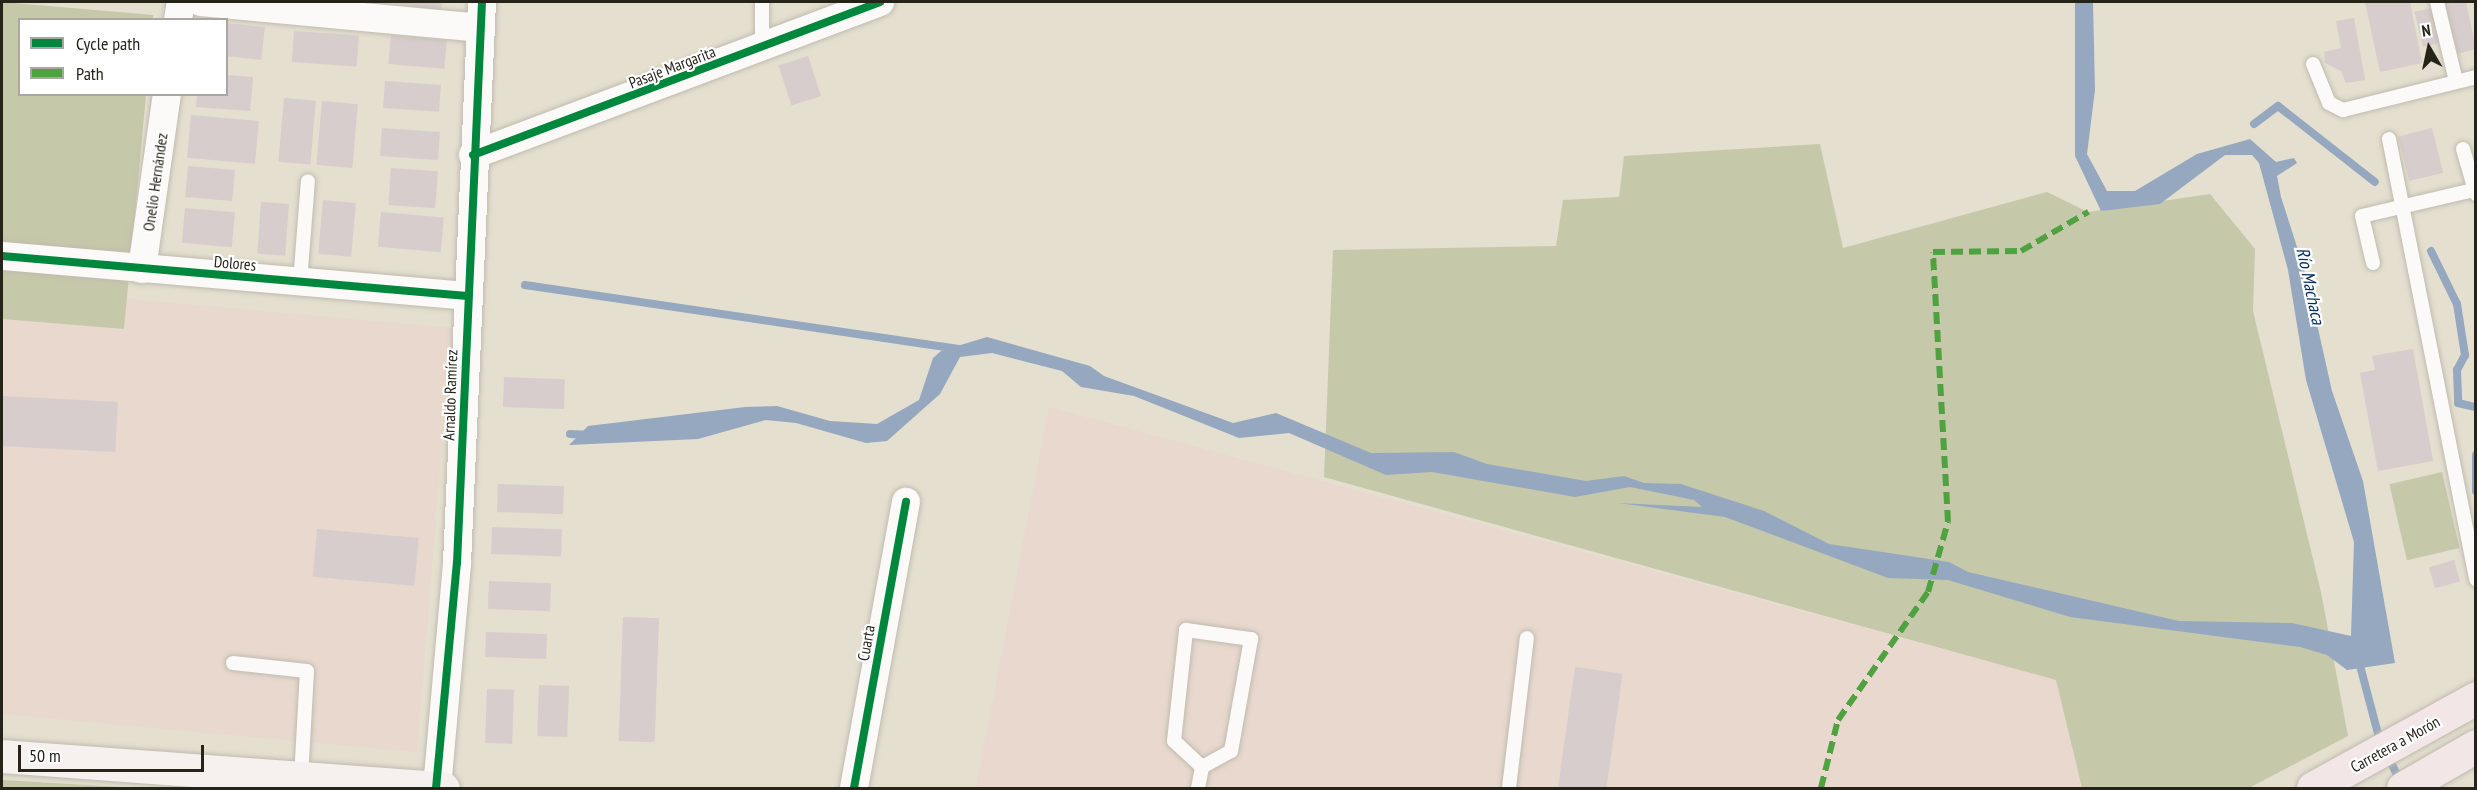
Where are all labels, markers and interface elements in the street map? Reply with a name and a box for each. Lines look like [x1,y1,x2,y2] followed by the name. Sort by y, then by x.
[18,18,228,96] legend
[2399,18,2459,78] north arrow
[2420,20,2432,41] text: N
[76,32,140,55] text: Cycle path
[626,42,718,92] street label: Pasaje Margarita
[76,62,104,85] text: Path
[139,132,171,232] street label: Onelio Hernández
[2291,246,2329,326] water label: Río Machaca
[213,252,257,274] street label: Dolores
[439,349,461,441] street label: Arnaldo Ramírez
[853,624,879,662] street label: Cuarta
[2347,712,2443,776] street label: Carretera a Morón
[21,733,207,771] scale bar
[29,744,61,767] text: 50 m

